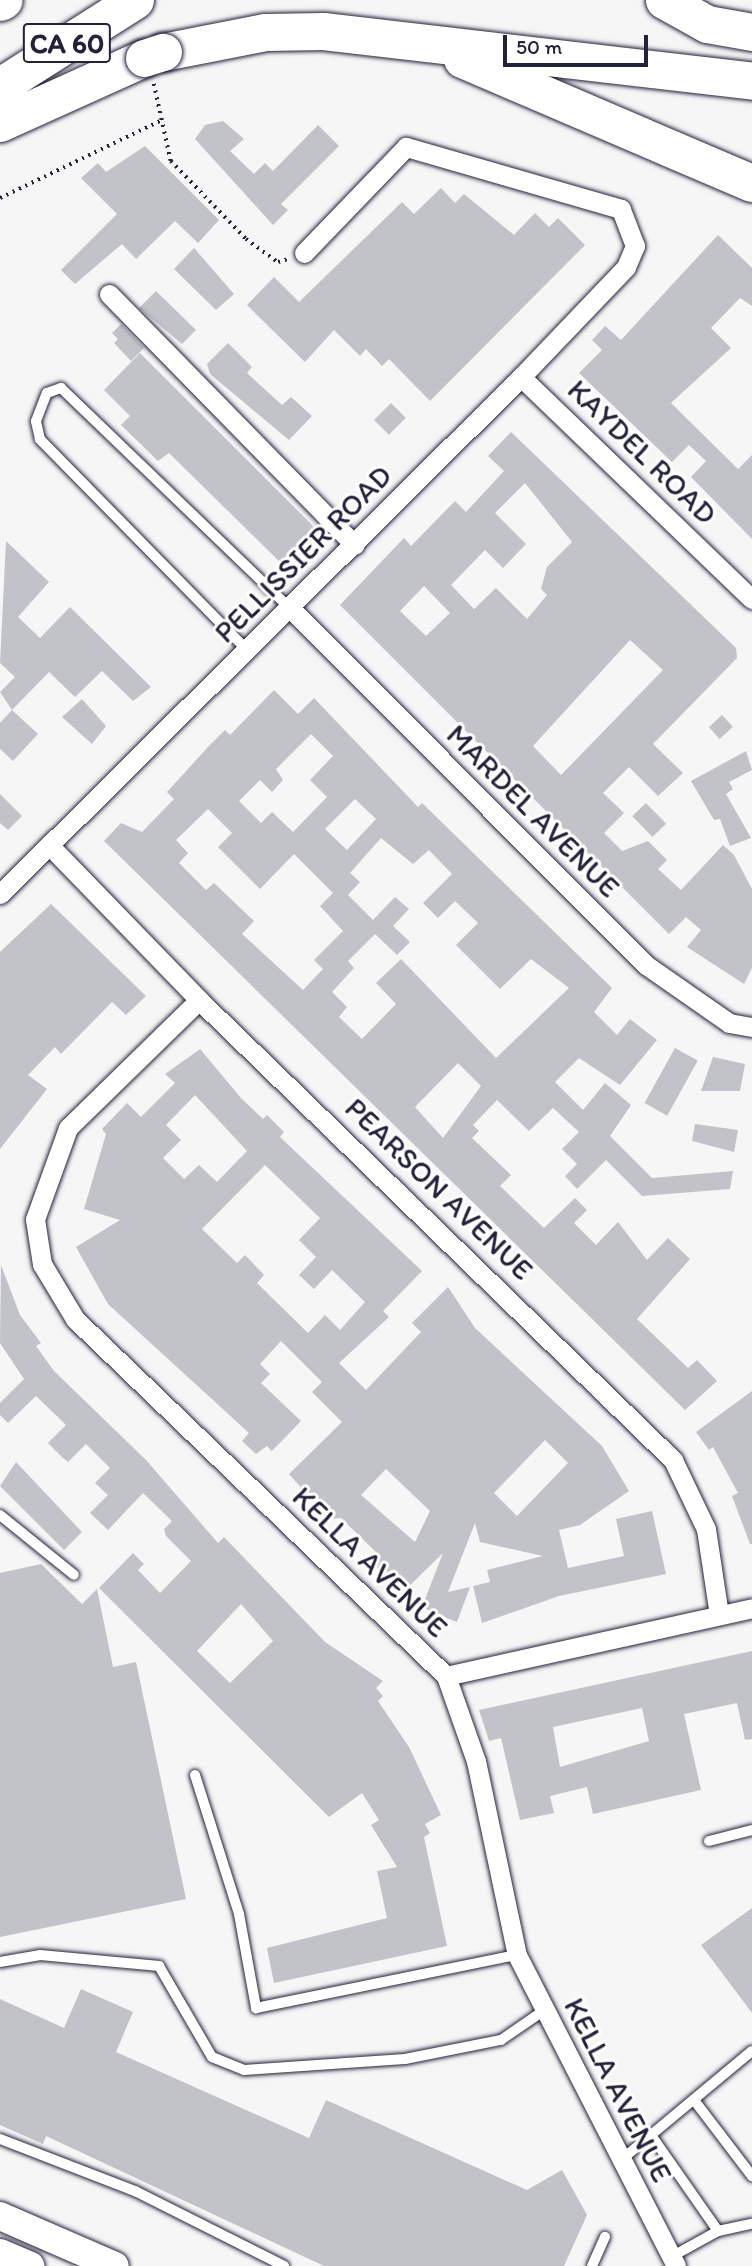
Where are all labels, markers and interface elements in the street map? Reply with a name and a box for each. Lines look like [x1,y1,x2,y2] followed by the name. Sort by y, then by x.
[22,19,112,68] road number: CA 60
[507,21,652,65] scale bar
[516,34,562,59] text: 50 m
[560,372,724,532] street label: KAYDEL ROAD
[207,458,399,650] street label: PELLISSIER ROAD
[439,717,627,905] street label: MARDEL AVENUE
[338,1091,540,1287] street label: PEARSON AVENUE
[285,1479,455,1645] street label: KELLA AVENUE
[556,1992,680,2188] street label: KELLA AVENUE

